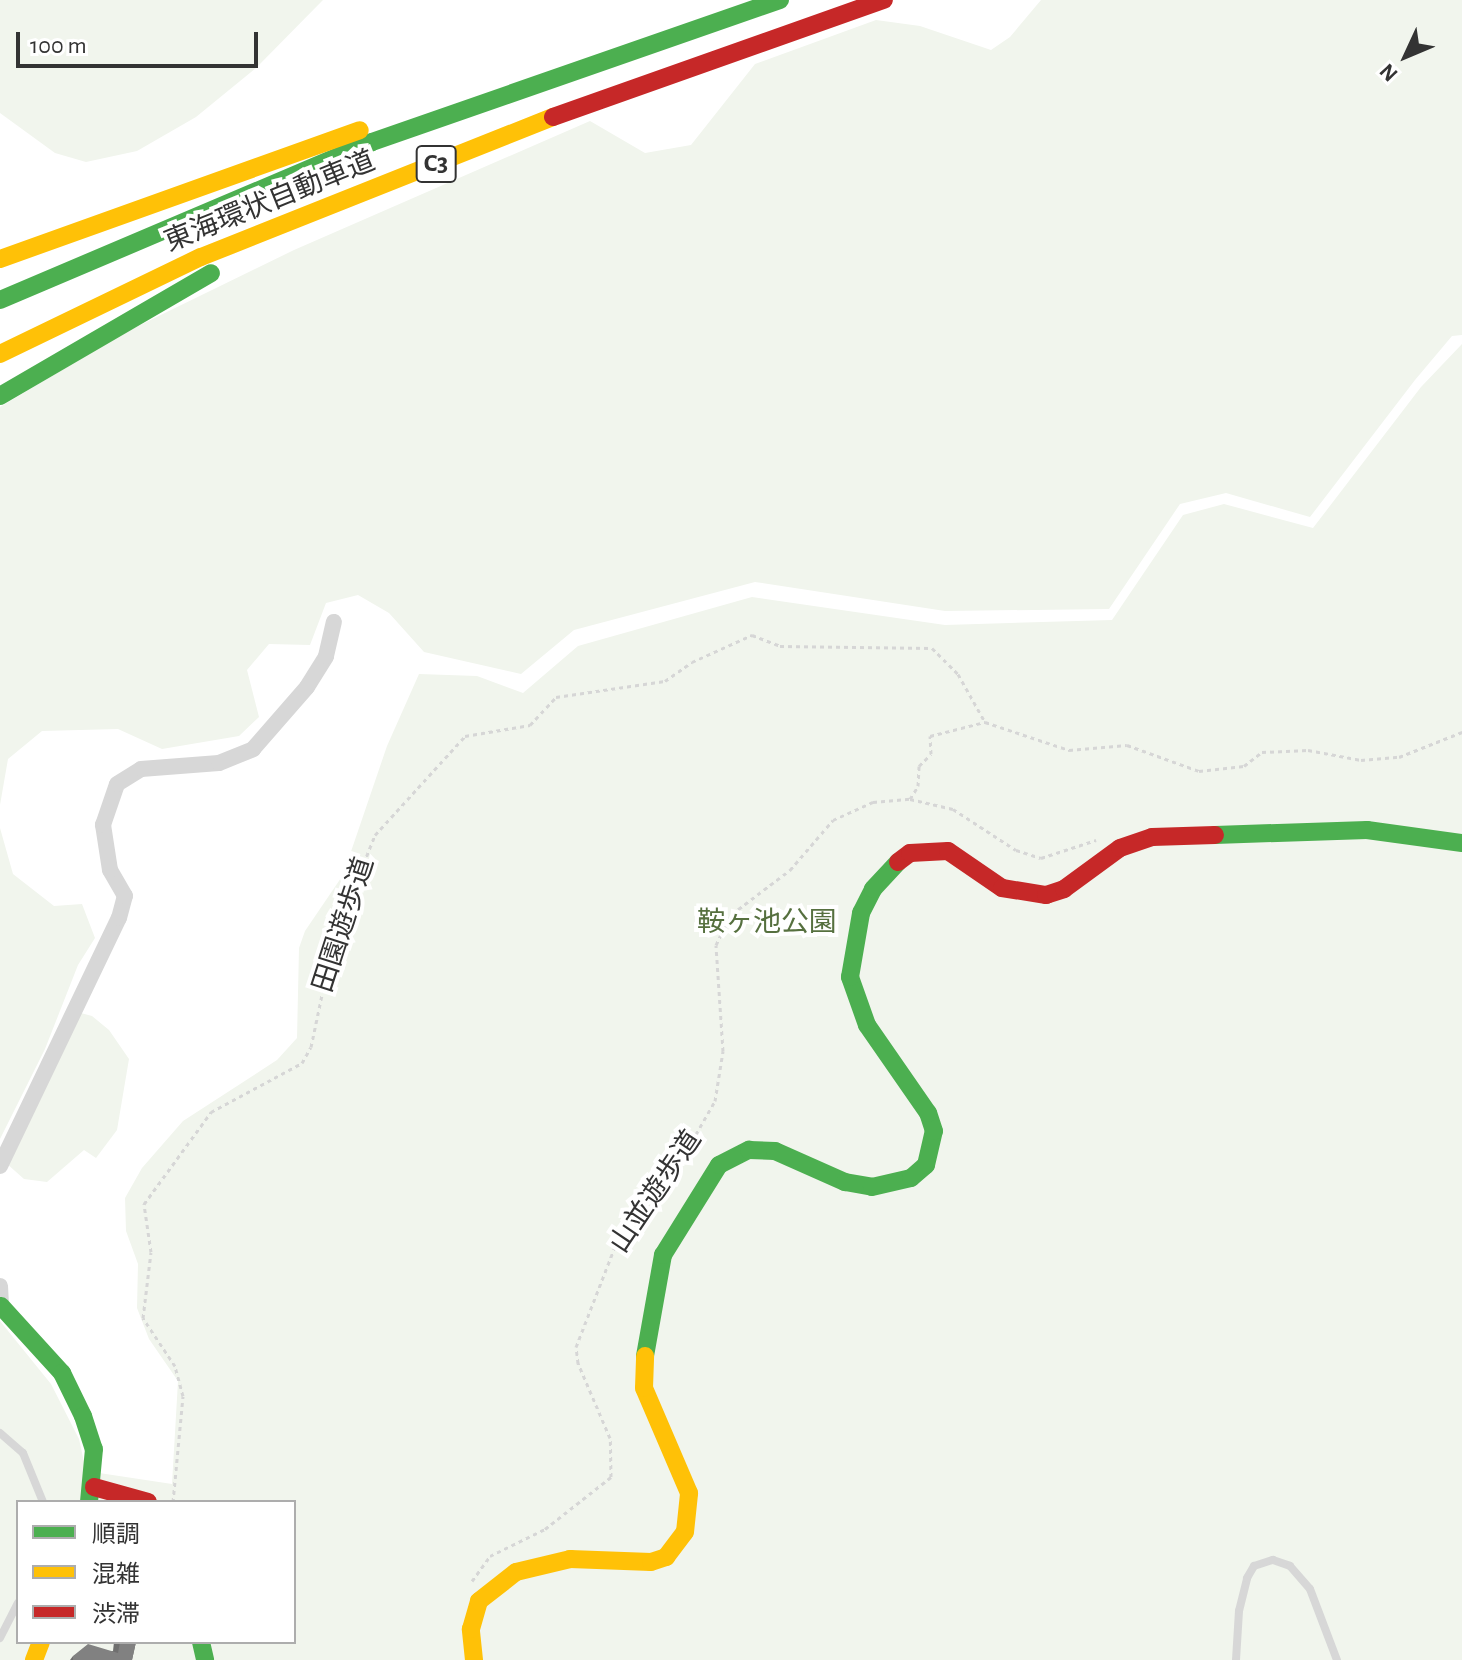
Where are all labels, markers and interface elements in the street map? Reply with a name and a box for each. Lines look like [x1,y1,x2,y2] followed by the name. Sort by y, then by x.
[20,16,262,66] scale bar
[1366,16,1446,96] north arrow
[30,34,87,58] text: 100 m
[1376,60,1402,86] text: N
[414,142,458,186] road number: C3
[160,144,380,260] street label: 東海環状自動車道
[306,853,382,997] street label: 田園遊歩道
[697,906,837,940] park label: 鞍ヶ池公園
[603,1125,709,1259] street label: 山並遊歩道
[16,1500,296,1644] legend
[92,1523,140,1547] text: 順調
[92,1563,140,1587] text: 混雑
[92,1603,140,1627] text: 渋滞

